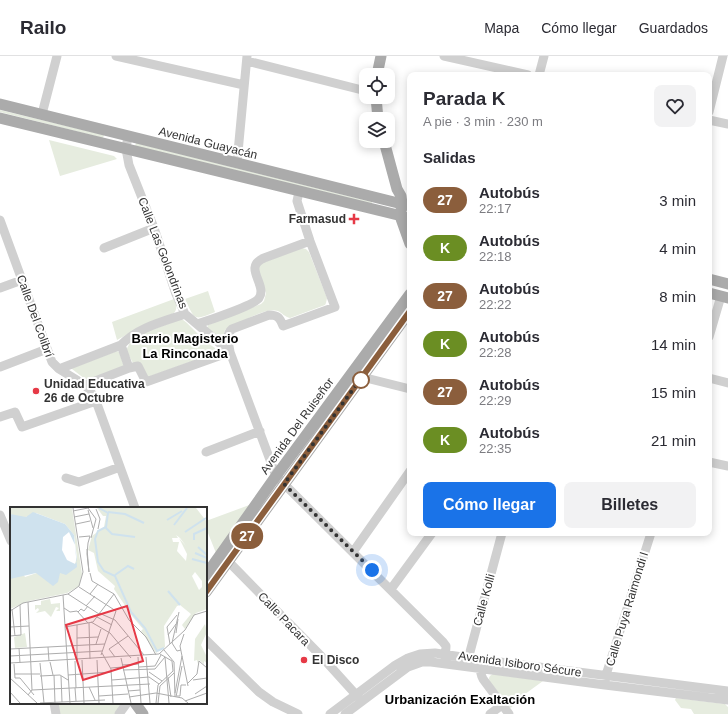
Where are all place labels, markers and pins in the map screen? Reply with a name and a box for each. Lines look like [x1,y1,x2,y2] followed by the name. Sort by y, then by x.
[289,212,346,226] place label: Farmasud
[349,214,359,224] marker: Farmasud
[352,371,370,389] unlabelled marker
[44,377,145,405] place label: Unidad Educativa 26 de Octubre
[31,386,41,396] marker: Unidad Educativa 26 de Octubre
[312,653,359,667] place label: El Disco
[299,655,309,665] marker: El Disco

